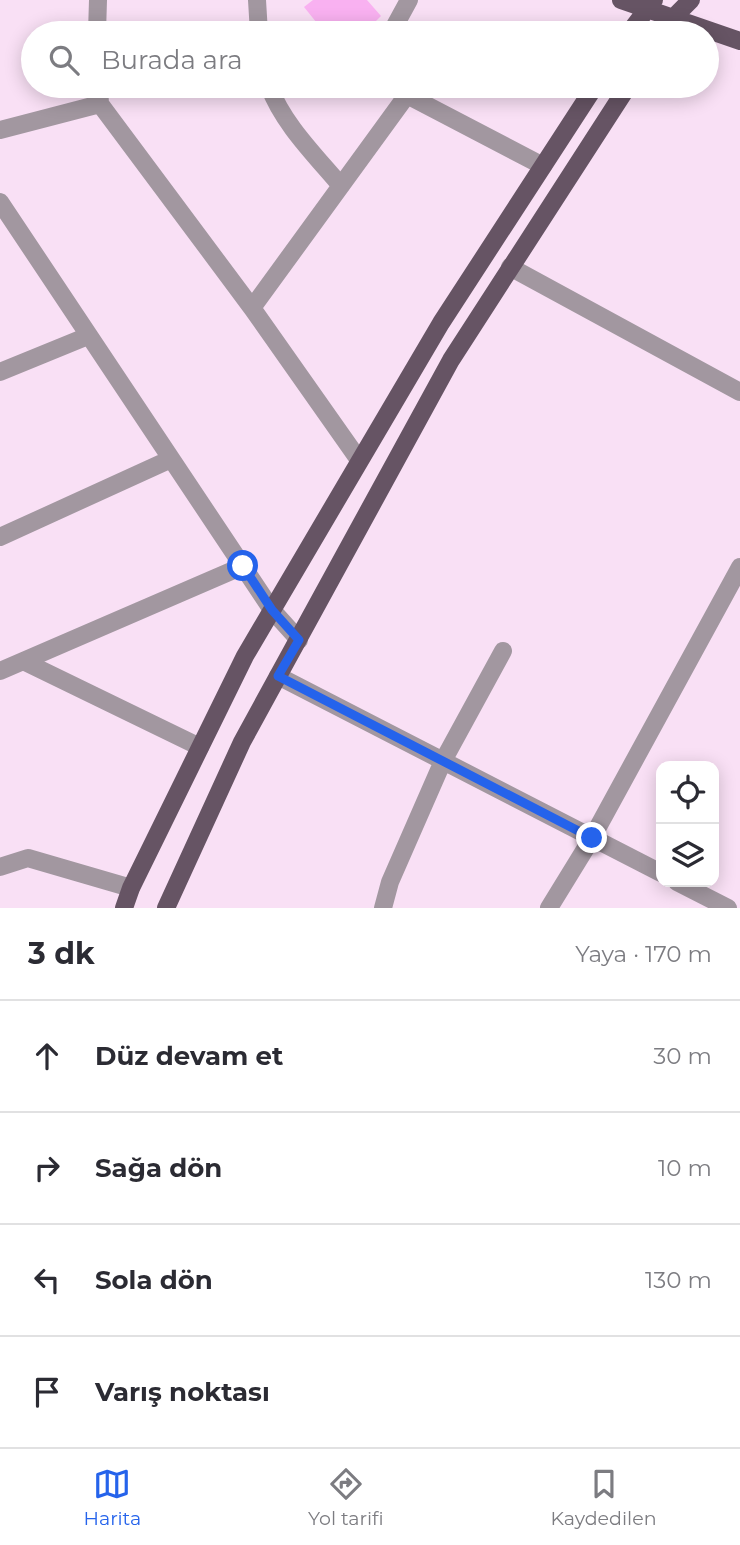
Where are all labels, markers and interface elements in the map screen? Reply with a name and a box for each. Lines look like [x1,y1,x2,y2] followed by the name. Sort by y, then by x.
[21,21,719,98] search box
[45,41,83,79] icon: search
[101,44,243,76] text: Burada ara
[227,550,258,581] route start
[656,761,719,887] map controls
[656,761,719,824] button: locate
[576,822,607,853] route end
[656,824,719,887] button: layers
[28,935,95,972] text: 3 dk
[575,940,712,968] text: Yaya · 170 m
[28,1037,66,1075] icon: ahead
[95,1040,283,1072] text: Düz devam et
[653,1042,712,1070] text: 30 m
[28,1149,66,1187] icon: right
[95,1152,222,1184] text: Sağa dön
[658,1154,712,1182] text: 10 m
[28,1261,66,1299] icon: left
[95,1264,213,1296] text: Sola dön
[645,1266,712,1294] text: 130 m
[28,1373,66,1411] icon: arrive
[95,1376,270,1408] text: Varış noktası
[83,1465,141,1530] tab: Harita
[308,1465,384,1530] tab: Yol tarifi
[551,1465,657,1530] tab: Kaydedilen

